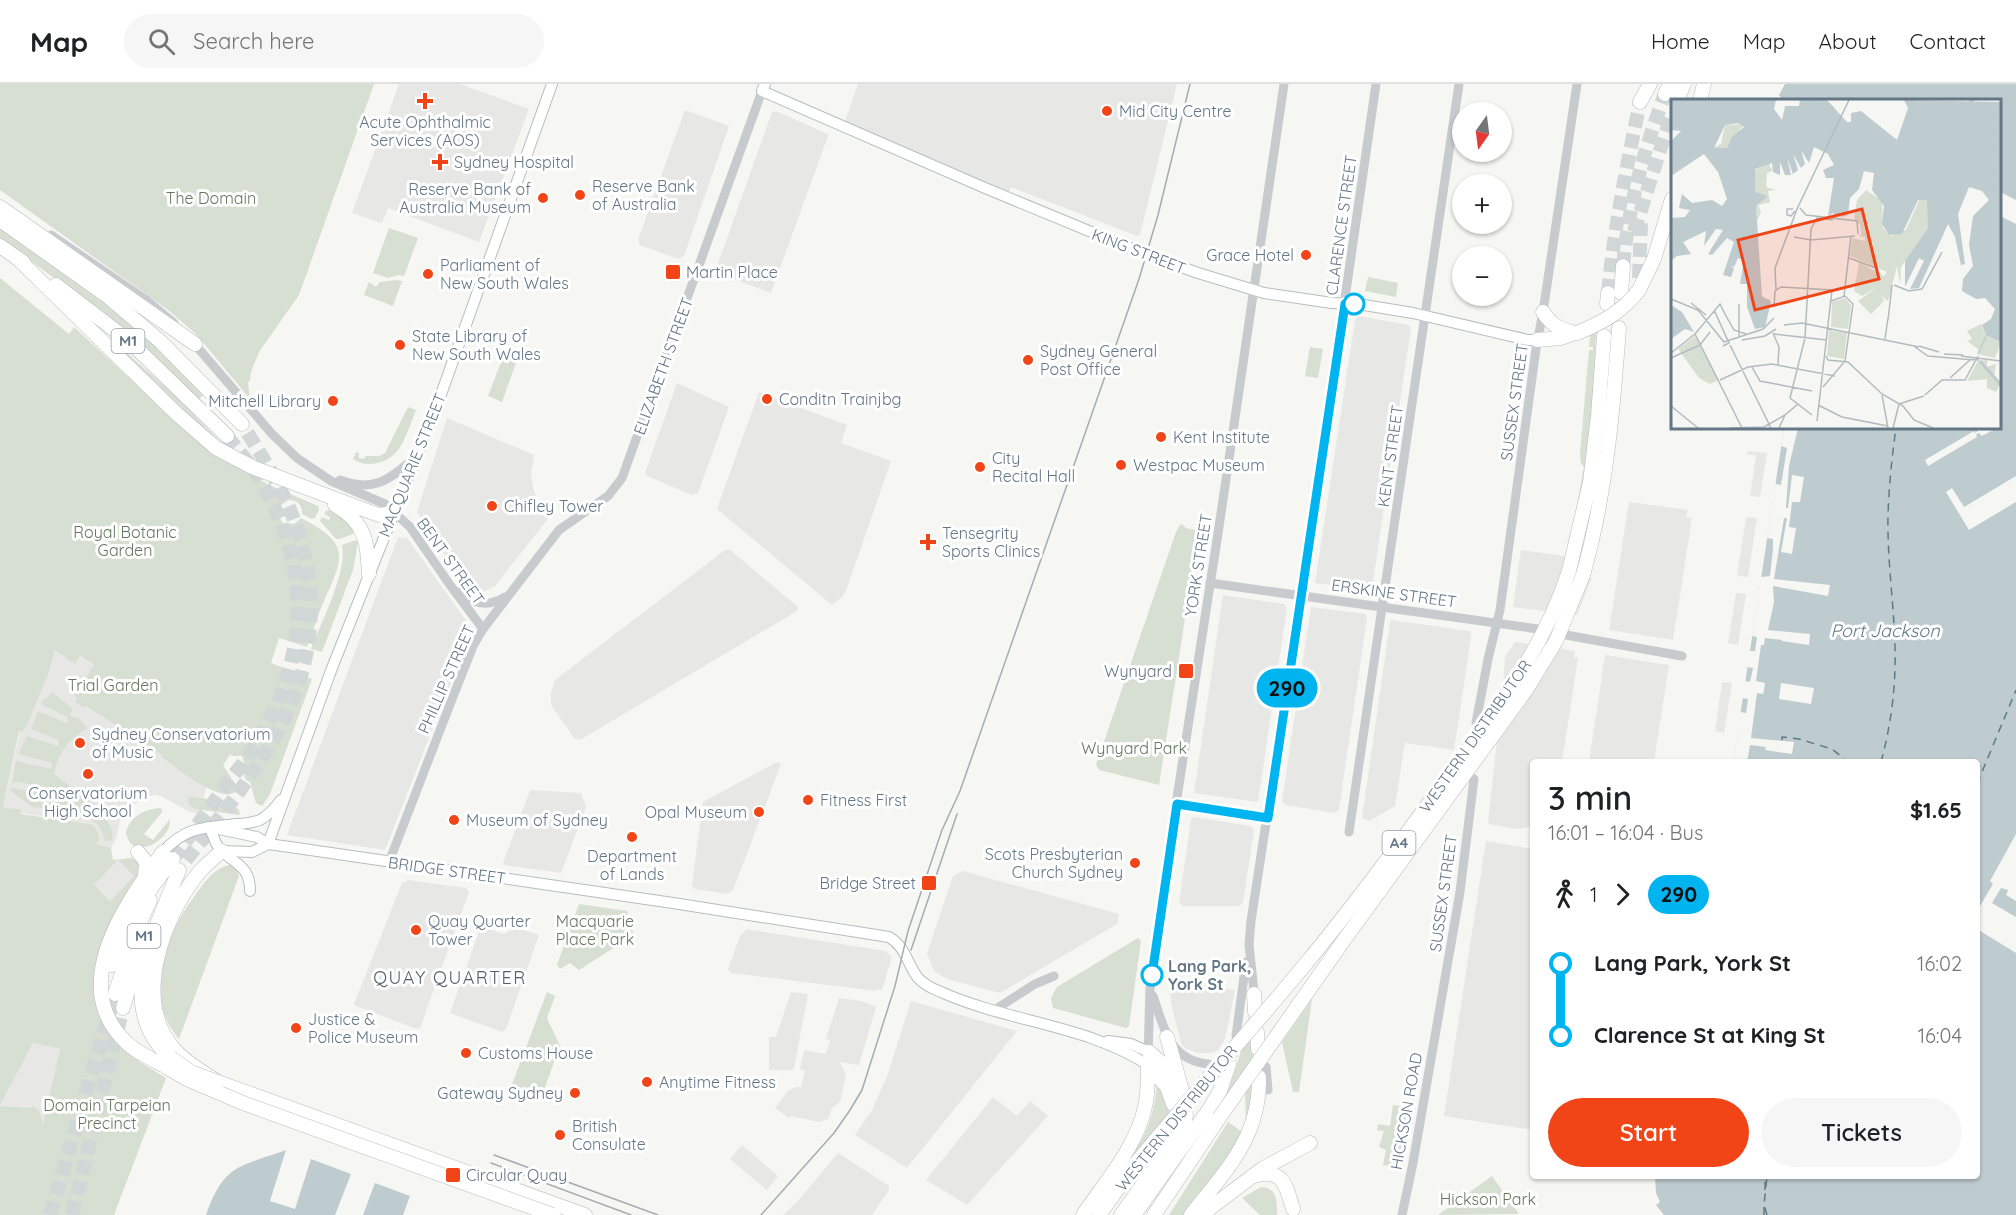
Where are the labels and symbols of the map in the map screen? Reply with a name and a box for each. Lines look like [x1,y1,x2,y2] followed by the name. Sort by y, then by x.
[416,92,434,110] marker: Acute Ophthalmic Services (AOS)
[1671,99,2001,429] inset map
[1119,101,1231,121] place label: Mid City Centre
[1452,102,1512,162] north arrow
[1100,104,1114,118] marker: Mid City Centre
[359,112,491,150] place label: Acute Ophthalmic Services (AOS)
[454,152,574,172] place label: Sydney Hospital
[431,153,449,171] marker: Sydney Hospital
[1321,153,1361,297] street label: CLARENCE STREET
[592,176,695,214] place label: Reserve Bank of Australia
[399,179,531,217] place label: Reserve Bank of Australia Museum
[166,188,256,208] park label: The Domain
[573,188,587,202] marker: Reserve Bank of Australia
[536,191,550,205] marker: Reserve Bank of Australia Museum
[1089,224,1189,278] street label: KING STREET
[1206,245,1294,265] place label: Grace Hotel
[1299,248,1313,262] marker: Grace Hotel
[440,255,569,293] place label: Parliament of New South Wales
[686,262,778,282] place label: Martin Place
[664,263,682,281] marker: Martin Place
[421,267,435,281] marker: Parliament of New South Wales
[1343,293,1365,315] unlabelled marker
[629,294,697,437] street label: ELIZABETH STREET
[412,326,541,364] place label: State Library of New South Wales
[112,329,144,353] road number: M1
[393,338,407,352] marker: State Library of New South Wales
[1040,341,1157,379] place label: Sydney General Post Office
[1496,342,1532,462] street label: SUSSEX STREET
[1021,353,1035,367] marker: Sydney General Post Office
[779,389,902,409] place label: Conditn Trainjbg
[374,390,450,540] street label: MACQUARIE STREET
[208,391,321,411] place label: Mitchell Library
[760,392,774,406] marker: Conditn Trainjbg
[326,394,340,408] marker: Mitchell Library
[1373,403,1407,508] street label: KENT STREET
[1173,427,1270,447] place label: Kent Institute
[1154,430,1168,444] marker: Kent Institute
[992,448,1075,486] place label: City Recital Hall
[1133,455,1265,475] place label: Westpac Museum
[1114,458,1128,472] marker: Westpac Museum
[973,460,987,474] marker: City Recital Hall
[504,496,603,516] place label: Chifley Tower
[485,499,499,513] marker: Chifley Tower
[1180,512,1216,618] street label: YORK STREET
[413,514,489,609] street label: BENT STREET
[73,522,177,560] park label: Royal Botanic Garden
[942,523,1040,561] place label: Tensegrity Sports Clinics
[919,533,937,551] marker: Tensegrity Sports Clinics
[1330,574,1458,612] street label: ERSKINE STREET
[1830,619,1940,642] water label: Port Jackson
[413,621,479,737] street label: PHILLIP STREET
[1415,656,1535,816] street label: WESTERN DISTRIBUTOR
[1104,661,1172,681] place label: Wynyard
[1177,662,1195,680] marker: Wynyard
[1252,668,1322,708] line badge: 290
[68,675,158,695] park label: Trial Garden
[92,724,271,762] place label: Sydney Conservatorium of Music
[73,736,87,750] marker: Sydney Conservatorium of Music
[1081,738,1187,758] park label: Wynyard Park
[81,767,95,781] marker: Conservatorium High School
[28,783,148,821] place label: Conservatorium High School
[820,790,907,810] place label: Fitness First
[801,793,815,807] marker: Fitness First
[645,802,747,822] place label: Opal Museum
[752,805,766,819] marker: Opal Museum
[466,810,608,830] place label: Museum of Sydney
[447,813,461,827] marker: Museum of Sydney
[625,830,639,844] marker: Department of Lands
[1382,831,1416,855] road number: A4
[1425,833,1461,953] street label: SUSSEX STREET
[985,844,1123,882] place label: Scots Presbyterian Church Sydney
[587,846,677,884] place label: Department of Lands
[387,852,507,888] street label: BRIDGE STREET
[1128,856,1142,870] marker: Scots Presbyterian Church Sydney
[820,873,916,893] place label: Bridge Street
[920,874,938,892] marker: Bridge Street
[428,911,531,949] place label: Quay Quarter Tower
[556,911,634,949] park label: Macquarie Place Park
[409,923,423,937] marker: Quay Quarter Tower
[128,924,160,948] road number: M1
[1168,956,1251,994] place label: Lang Park, York St
[1141,964,1163,986] marker: Lang Park, York St
[373,966,527,989] district label: QUAY QUARTER
[308,1009,418,1047] place label: Justice & Police Museum
[289,1021,303,1035] marker: Justice & Police Museum
[1111,1041,1241,1195] street label: WESTERN DISTRIBUTOR
[478,1043,593,1063] place label: Customs House
[459,1046,473,1060] marker: Customs House
[1386,1051,1426,1171] street label: HICKSON ROAD
[659,1072,776,1092] place label: Anytime Fitness
[640,1075,654,1089] marker: Anytime Fitness
[437,1083,563,1103] place label: Gateway Sydney
[568,1086,582,1100] marker: Gateway Sydney
[43,1095,171,1133] park label: Domain Tarpeian Precinct
[572,1116,646,1154] place label: British Consulate
[553,1128,567,1142] marker: British Consulate
[466,1165,567,1185] place label: Circular Quay
[444,1166,462,1184] marker: Circular Quay
[1440,1189,1536,1209] park label: Hickson Park

